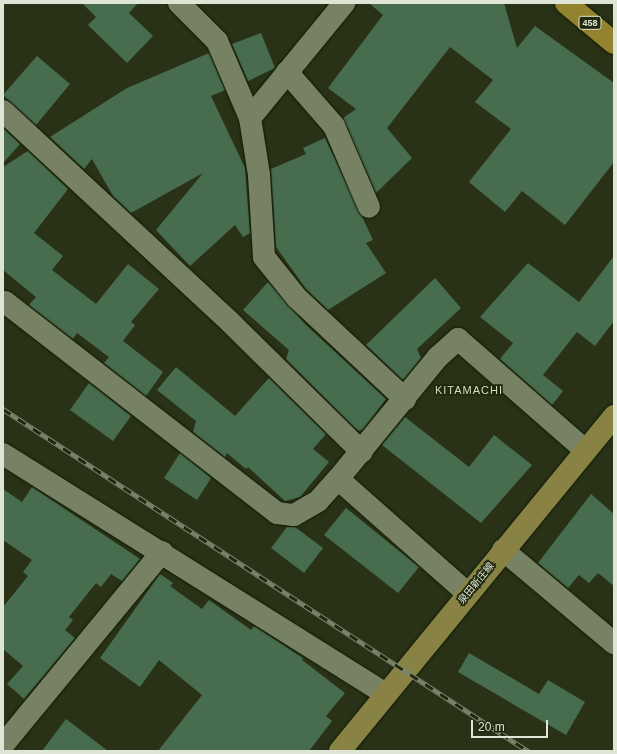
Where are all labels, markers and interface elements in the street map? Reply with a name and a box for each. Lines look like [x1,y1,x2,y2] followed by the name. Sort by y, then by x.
[578,16,602,30] road number: 458
[435,383,503,397] district label: KITAMACHI
[456,560,496,606] street label: 泉田新庄線
[473,712,550,738] scale bar
[478,720,505,734] text: 20 m

